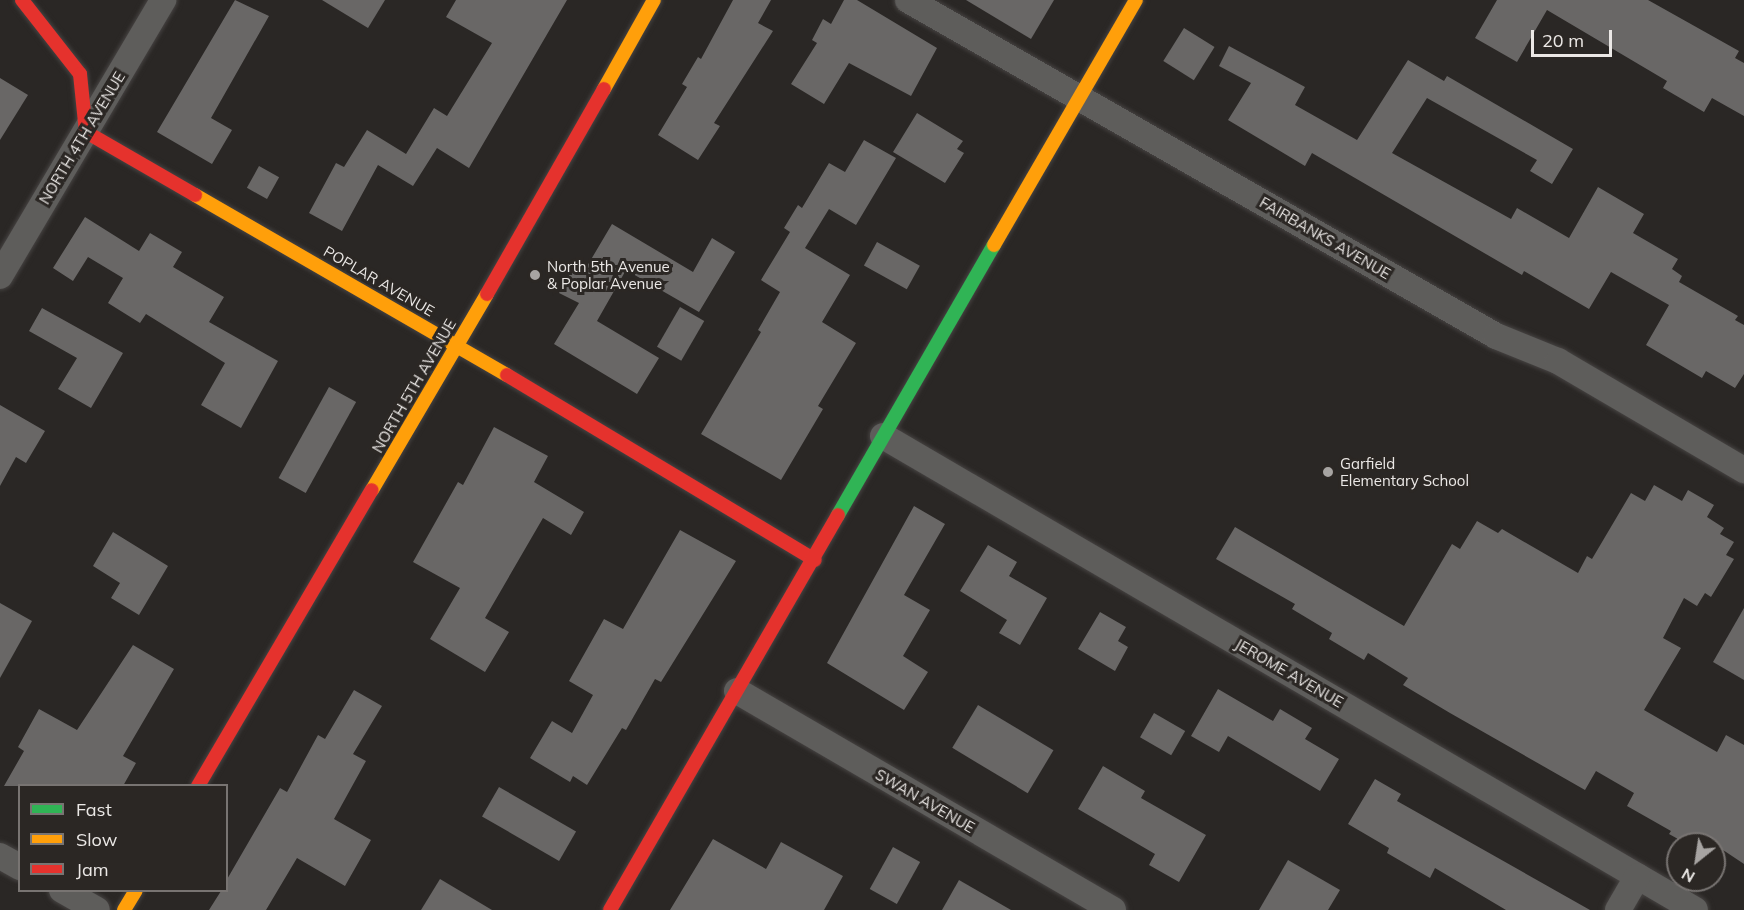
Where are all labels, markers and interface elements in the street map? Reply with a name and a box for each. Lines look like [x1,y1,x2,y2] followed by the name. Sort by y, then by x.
[1534,18,1615,56] scale bar
[1542,29,1584,52] text: 20 m
[35,69,129,207] street label: NORTH 4TH AVENUE
[1256,193,1394,283] street label: FAIRBANKS AVENUE
[321,242,437,320] street label: POPLAR AVENUE
[547,257,670,292] place label: North 5th Avenue & Poplar Avenue
[528,268,542,282] marker: North 5th Avenue & Poplar Avenue
[368,316,460,456] street label: NORTH 5TH AVENUE
[1340,454,1469,489] place label: Garfield Elementary School
[1321,465,1335,479] marker: Garfield Elementary School
[1232,635,1346,711] street label: JEROME AVENUE
[872,765,978,837] street label: SWAN AVENUE
[18,784,228,892] legend
[76,798,112,821] text: Fast
[76,828,117,851] text: Slow
[1666,832,1726,892] north arrow
[76,858,109,881] text: Jam
[1678,864,1698,888] text: N

